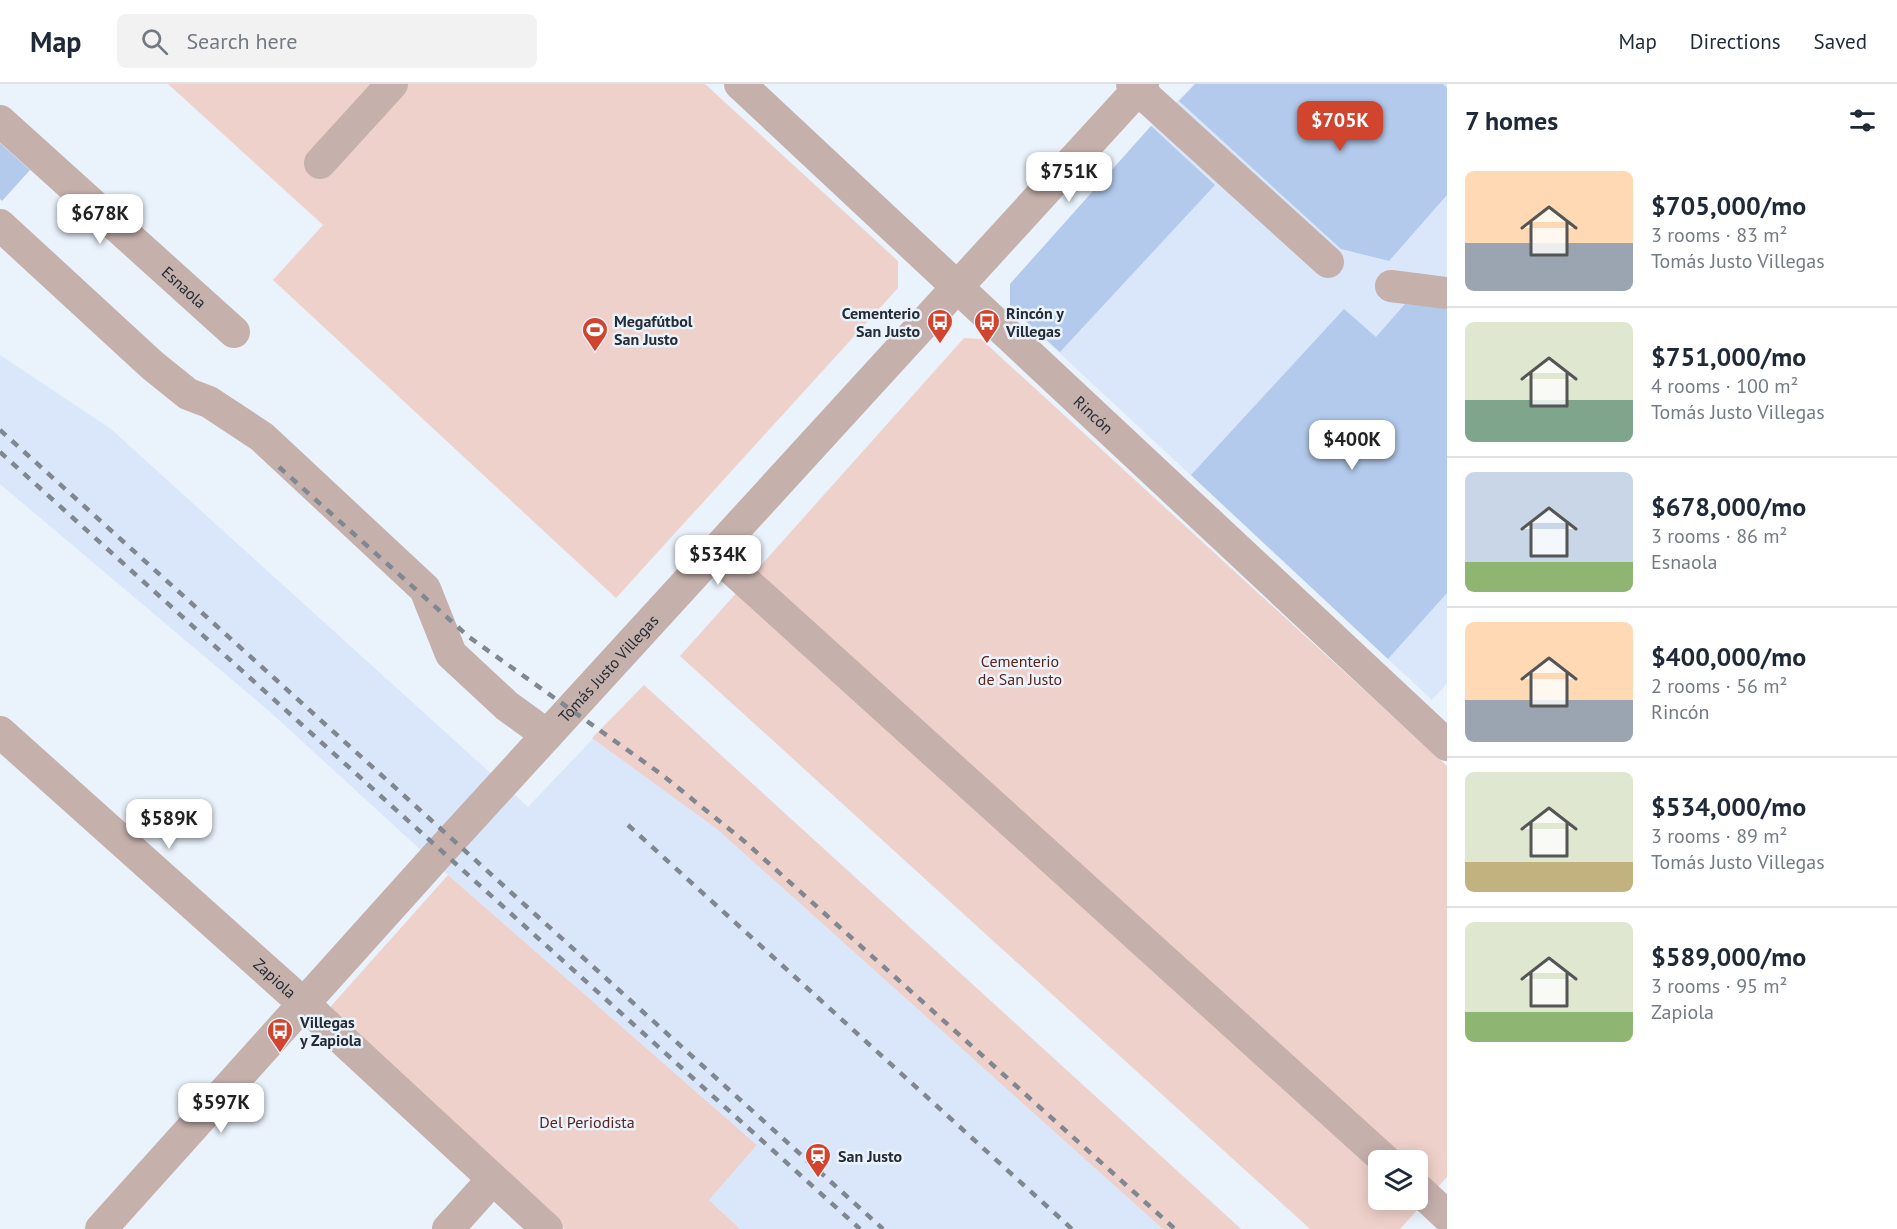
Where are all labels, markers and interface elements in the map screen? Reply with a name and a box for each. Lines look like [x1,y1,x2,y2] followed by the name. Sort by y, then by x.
[117,14,537,68] search box
[30,23,81,60] text: Map
[138,25,171,58] icon: search
[186,27,297,55] text: Search here
[1618,28,1657,55] text: Map
[1690,28,1781,55] text: Directions
[1814,28,1867,55] text: Saved
[1298,101,1382,152] pin: $705K
[1465,104,1558,137] text: 7 homes
[1846,104,1879,137] icon: filters
[1311,107,1369,133] text: $705K
[1027,152,1111,203] pin: $751K
[1040,158,1098,184] text: $751K
[1651,189,1806,222] text: $705,000/mo
[58,194,142,245] pin: $678K
[1513,195,1585,267] icon: home
[71,200,129,226] text: $678K
[1651,222,1787,248] text: 3 rooms · 83 m²
[1651,248,1825,274] text: Tomás Justo Villegas
[158,262,211,312] street label: Esnaola
[842,303,920,341] place label: Cementerio San Justo
[1005,303,1064,341] place label: Rincón y Villegas
[925,307,955,345] bus stop icon: Cementerio San Justo
[972,307,1002,345] bus stop icon: Rincón y Villegas
[614,311,693,349] place label: Megafútbol San Justo
[580,315,610,353] sports icon: Megafútbol San Justo
[1651,340,1806,373] text: $751,000/mo
[1513,346,1585,418] icon: home
[1651,373,1798,399] text: 4 rooms · 100 m²
[1070,391,1117,438] street label: Rincón
[1651,399,1825,425] text: Tomás Justo Villegas
[1310,420,1394,471] pin: $400K
[1323,426,1381,452] text: $400K
[1651,490,1806,523] text: $678,000/mo
[1513,496,1585,568] icon: home
[1651,523,1787,549] text: 3 rooms · 86 m²
[676,535,760,586] pin: $534K
[689,541,747,567] text: $534K
[1651,549,1717,575] text: Esnaola
[554,610,663,726] street label: Tomás Justo Villegas
[1651,640,1806,673] text: $400,000/mo
[1513,646,1585,718] icon: home
[978,651,1062,689] park label: Cementerio de San Justo
[1651,673,1787,699] text: 2 rooms · 56 m²
[1651,699,1709,725] text: Rincón
[1651,790,1806,823] text: $534,000/mo
[1513,796,1585,868] icon: home
[127,799,211,850] pin: $589K
[140,805,198,831] text: $589K
[1651,823,1787,849] text: 3 rooms · 89 m²
[1651,849,1825,875] text: Tomás Justo Villegas
[1651,940,1806,973] text: $589,000/mo
[1513,946,1585,1018] icon: home
[249,954,300,1002] street label: Zapiola
[1651,973,1787,999] text: 3 rooms · 95 m²
[1651,999,1714,1025] text: Zapiola
[299,1012,362,1050] place label: Villegas y Zapiola
[265,1016,295,1054] bus stop icon: Villegas y Zapiola
[179,1083,263,1134] pin: $597K
[192,1089,250,1115] text: $597K
[539,1112,635,1132] park label: Del Periodista
[803,1141,833,1179] station icon: San Justo
[838,1146,902,1166] place label: San Justo
[1368,1150,1428,1210] map controls
[1368,1150,1428,1210] button: layers

